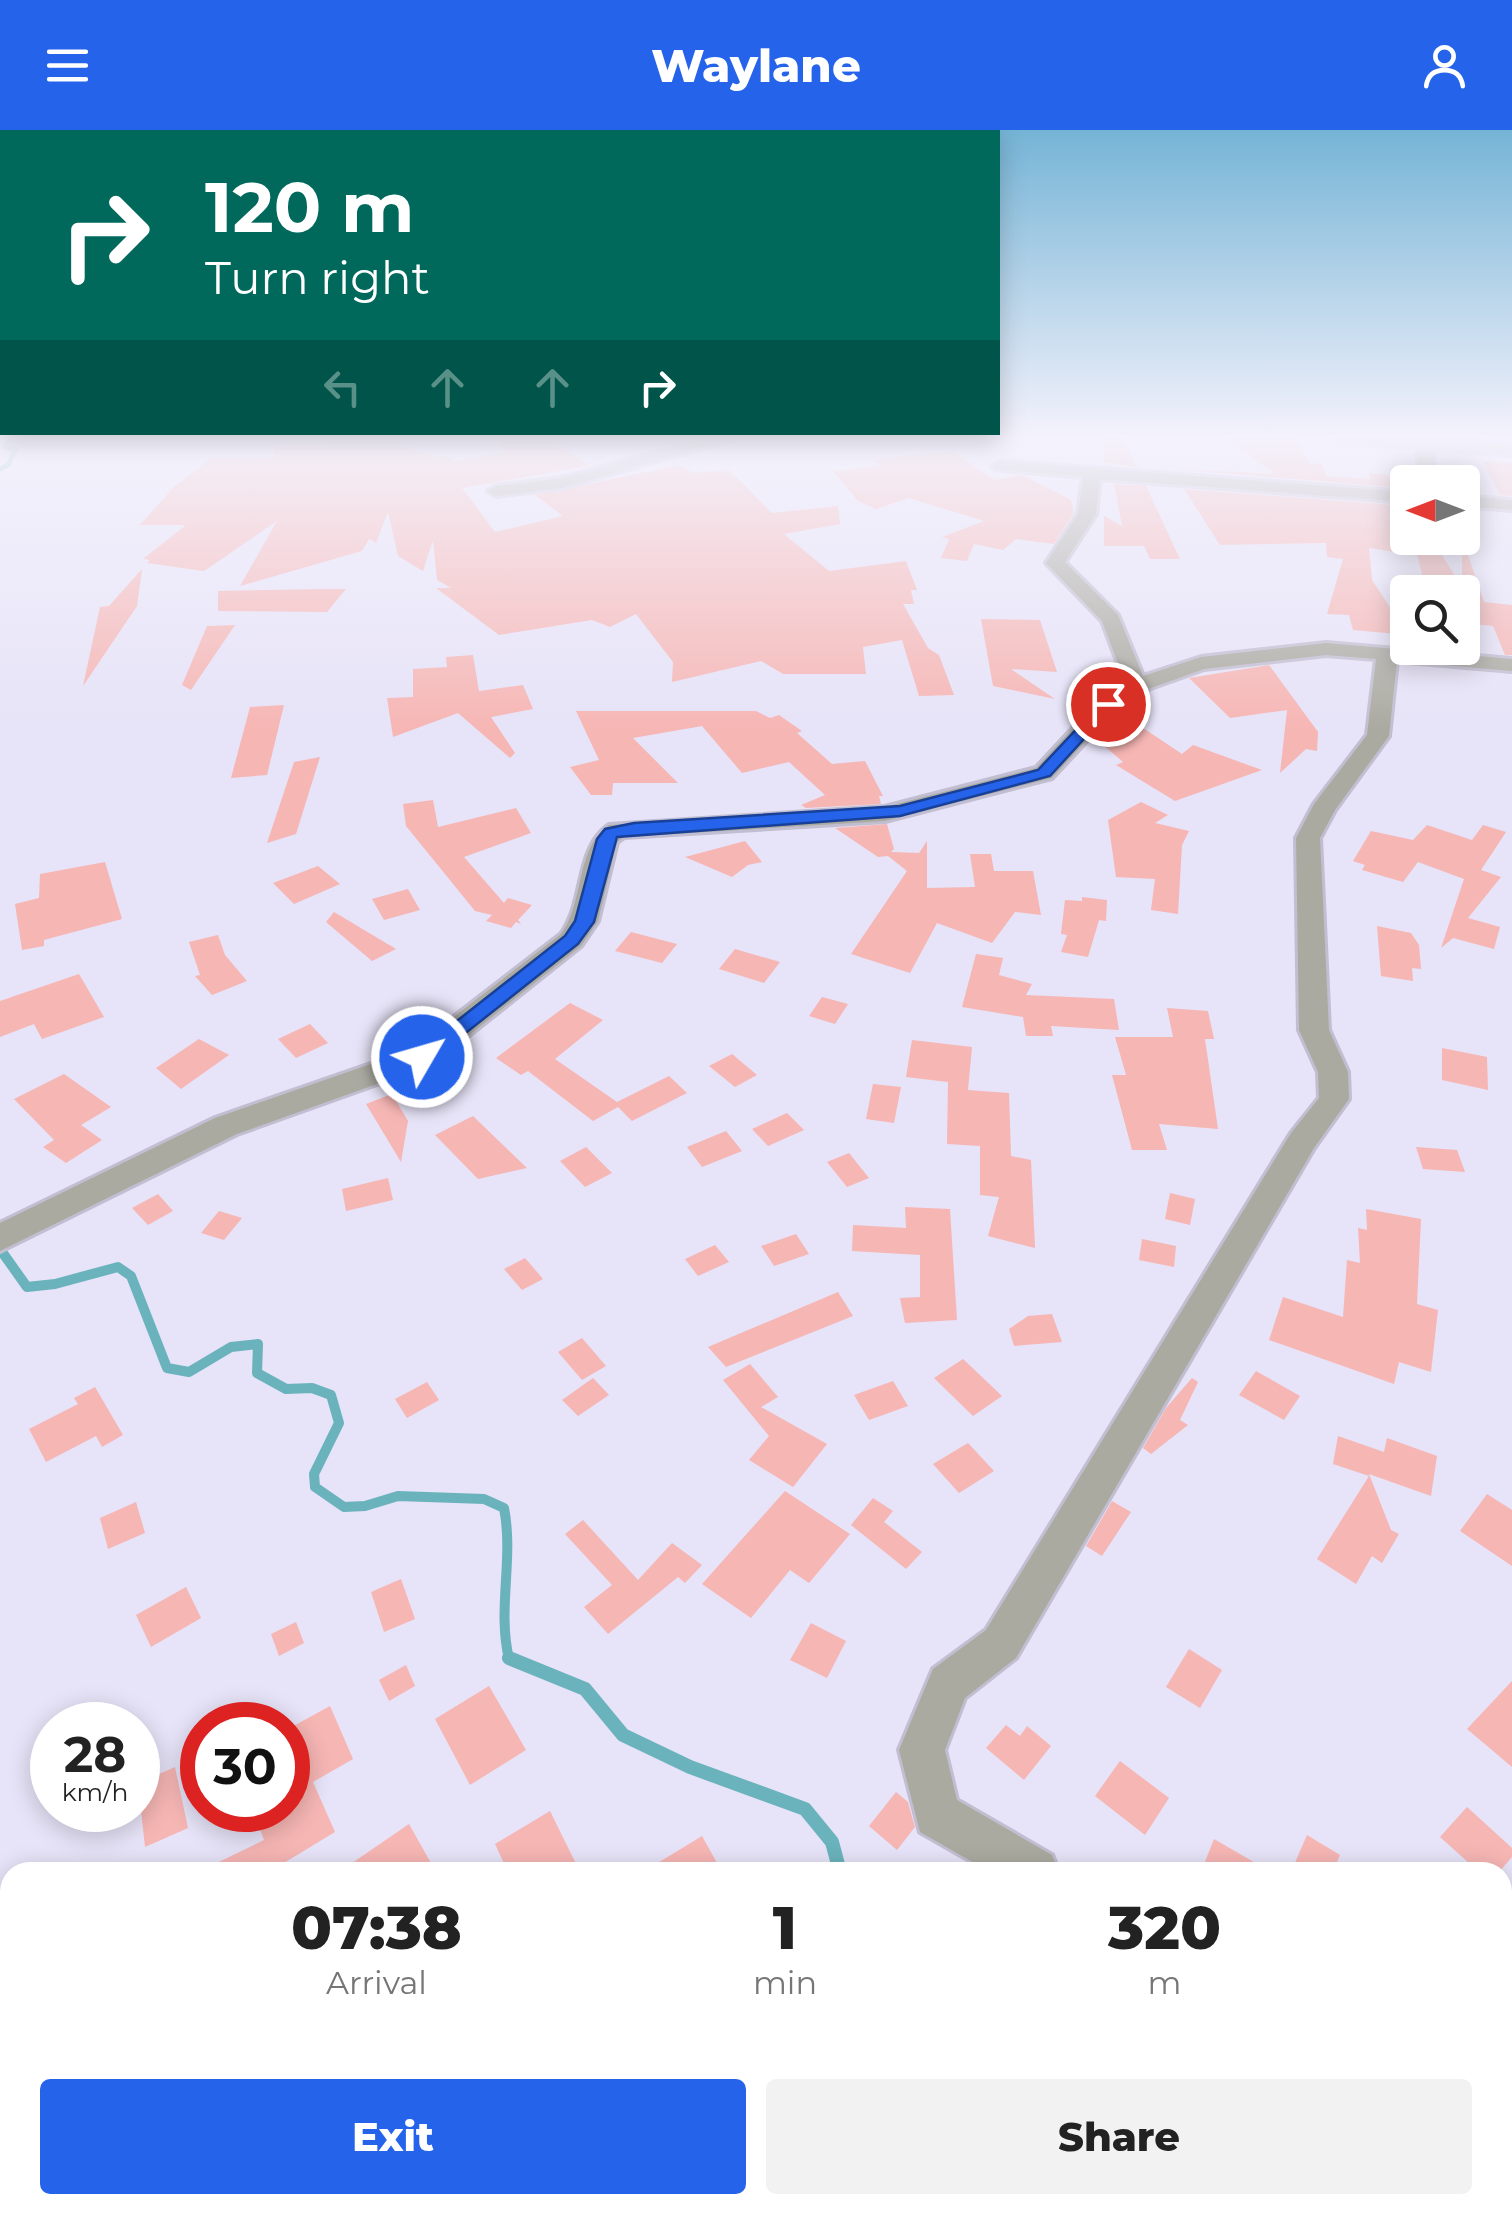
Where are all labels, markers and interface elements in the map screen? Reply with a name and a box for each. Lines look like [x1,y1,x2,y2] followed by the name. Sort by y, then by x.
[40,38,95,93] icon: menu
[651,38,861,93] text: Waylane
[1417,38,1472,93] icon: person
[205,164,415,250] text: 120 m
[40,170,170,300] icon: right
[205,250,430,305] text: Turn right
[315,360,370,415] icon: left
[420,360,475,415] icon: ahead
[525,360,580,415] icon: ahead
[630,360,685,415] icon: right
[1390,465,1480,555] north arrow
[1390,465,1480,665] map controls
[1390,575,1480,665] button: search
[1066,662,1151,747] pin
[1081,677,1136,732] icon: arrive
[370,1005,474,1109] position arrow
[180,1702,310,1832] speed limit sign: 30
[64,1724,126,1785] text: 28
[62,1777,128,1807] text: km/h
[291,1891,462,1964] text: 07:38
[773,1891,797,1964] text: 1
[1108,1891,1221,1964] text: 320
[326,1963,427,2002] text: Arrival
[753,1963,817,2002] text: min
[1148,1963,1182,2002] text: m
[40,2079,746,2194] button: Exit
[766,2079,1472,2194] button: Share

